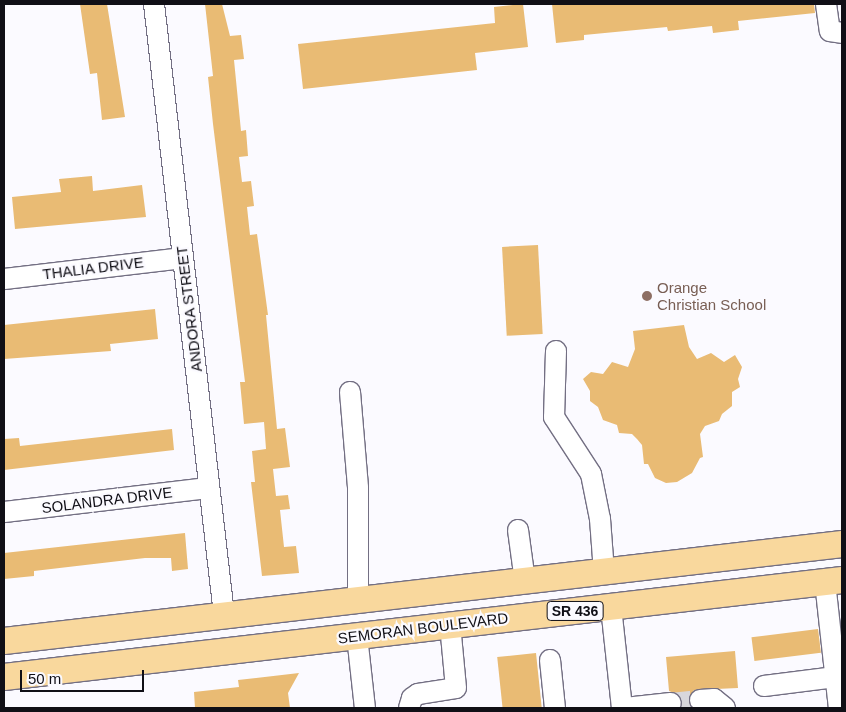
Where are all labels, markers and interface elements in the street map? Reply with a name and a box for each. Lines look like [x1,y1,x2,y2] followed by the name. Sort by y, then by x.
[172,245,206,373] street label: ANDORA STREET
[41,253,145,283] street label: THALIA DRIVE
[657,278,766,313] place label: Orange Christian School
[641,290,653,302] marker: Orange Christian School
[40,483,174,517] street label: SOLANDRA DRIVE
[546,600,604,622] road number: SR 436
[337,609,509,647] street label: SEMORAN BOULEVARD
[22,660,146,692] scale bar
[28,670,61,687] text: 50 m

